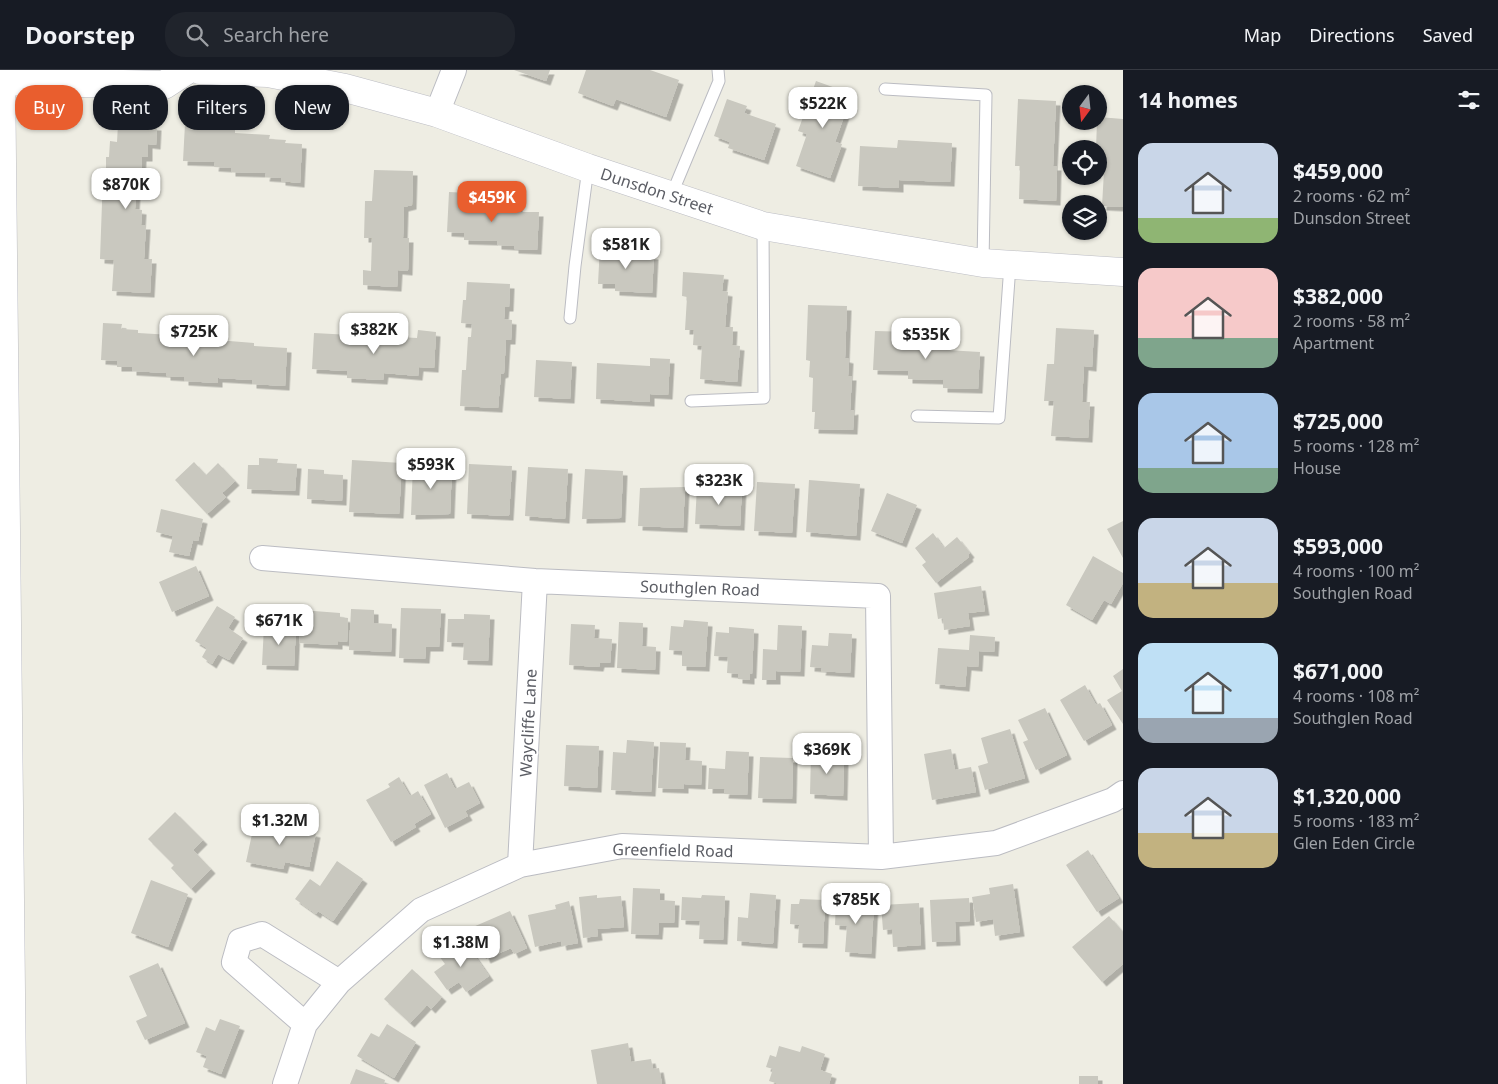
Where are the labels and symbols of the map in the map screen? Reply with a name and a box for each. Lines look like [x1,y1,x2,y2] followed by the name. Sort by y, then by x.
[1062,85,1108,130] north arrow
[788,87,858,129] pin: $522K
[598,162,716,220] street label: Dunsdon Street
[91,168,161,210] pin: $870K
[457,180,527,223] pin: $459K
[591,228,661,270] pin: $581K
[339,312,409,355] pin: $382K
[159,314,229,357] pin: $725K
[891,318,961,360] pin: $535K
[396,448,466,490] pin: $593K
[684,464,754,506] pin: $323K
[640,575,760,601] street label: Southglen Road
[244,604,314,646] pin: $671K
[514,668,542,778] street label: Waycliffe Lane
[792,732,862,775] pin: $369K
[239,804,321,846] pin: $1.32M
[612,838,734,862] street label: Greenfield Road
[821,882,891,925] pin: $785K
[420,926,502,968] pin: $1.38M

